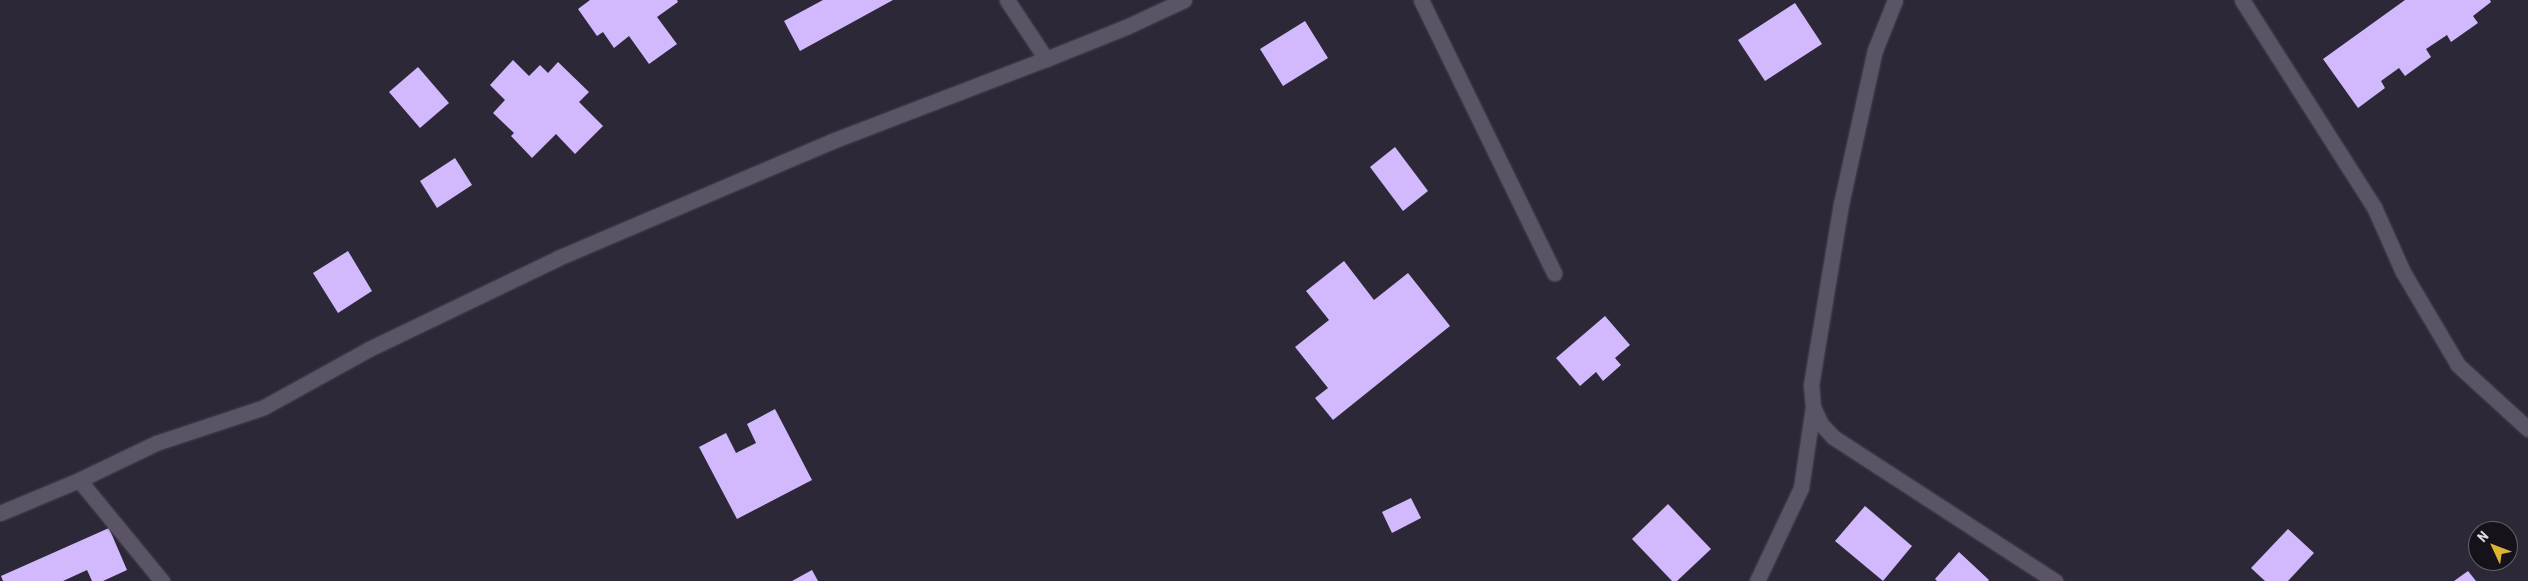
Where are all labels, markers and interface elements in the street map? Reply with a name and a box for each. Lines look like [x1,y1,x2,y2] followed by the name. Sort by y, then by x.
[2468,521,2518,571] north arrow
[2474,528,2492,545] text: N

